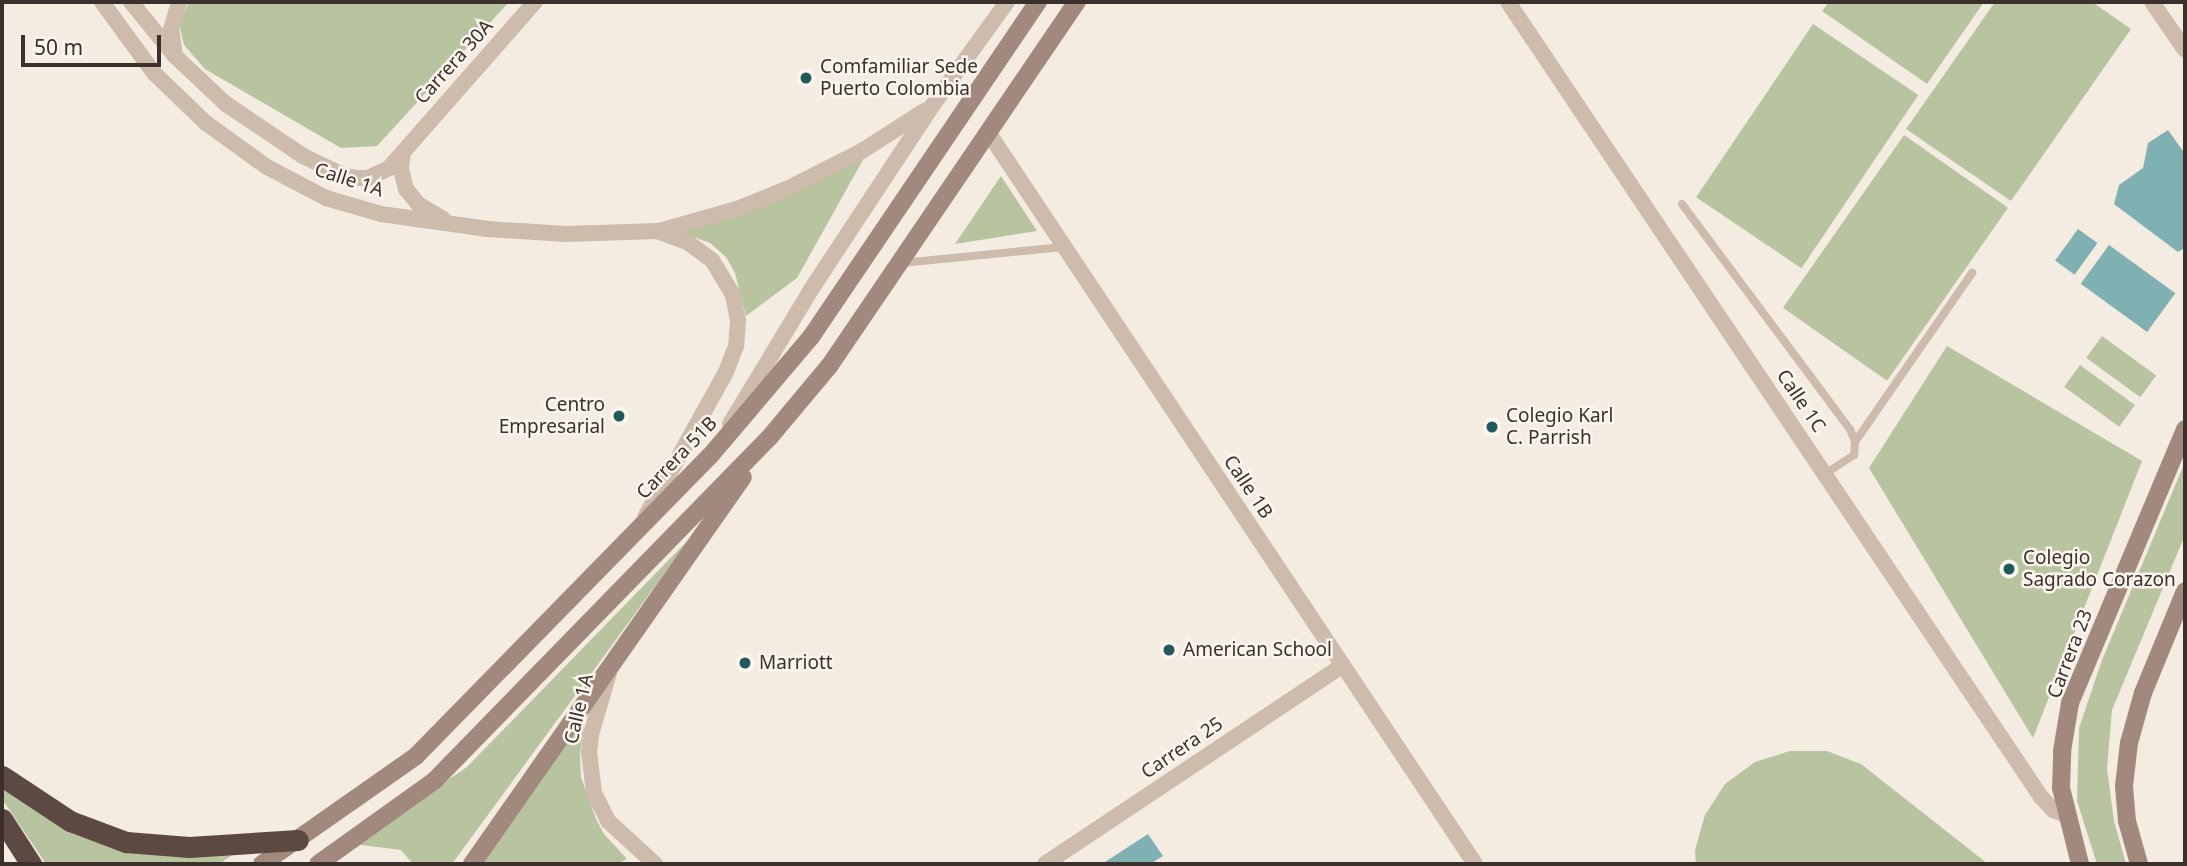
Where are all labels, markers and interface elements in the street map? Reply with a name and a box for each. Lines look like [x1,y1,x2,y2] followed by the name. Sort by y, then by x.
[410,15,498,109] street label: Carrera 30A
[24,21,164,65] scale bar
[34,33,83,61] text: 50 m
[820,56,978,100] place label: Comfamiliar Sede Puerto Colombia
[798,70,814,86] marker: Comfamiliar Sede Puerto Colombia
[312,158,386,202] street label: Calle 1A
[1772,365,1830,437] street label: Calle 1C
[499,394,605,438] place label: Centro Empresarial
[1506,405,1613,449] place label: Colegio Karl C. Parrish
[611,408,627,424] marker: Centro Empresarial
[632,412,722,504] street label: Carrera 51B
[1484,419,1500,435] marker: Colegio Karl C. Parrish
[1219,451,1277,523] street label: Calle 1B
[2023,547,2176,591] place label: Colegio Sagrado Corazon
[2001,561,2017,577] marker: Colegio Sagrado Corazon
[2043,606,2097,702] street label: Carrera 23
[1183,639,1332,661] place label: American School
[1161,642,1177,658] marker: American School
[759,652,833,674] place label: Marriott
[737,655,753,671] marker: Marriott
[560,672,598,746] street label: Calle 1A
[1137,712,1227,784] street label: Carrera 25

